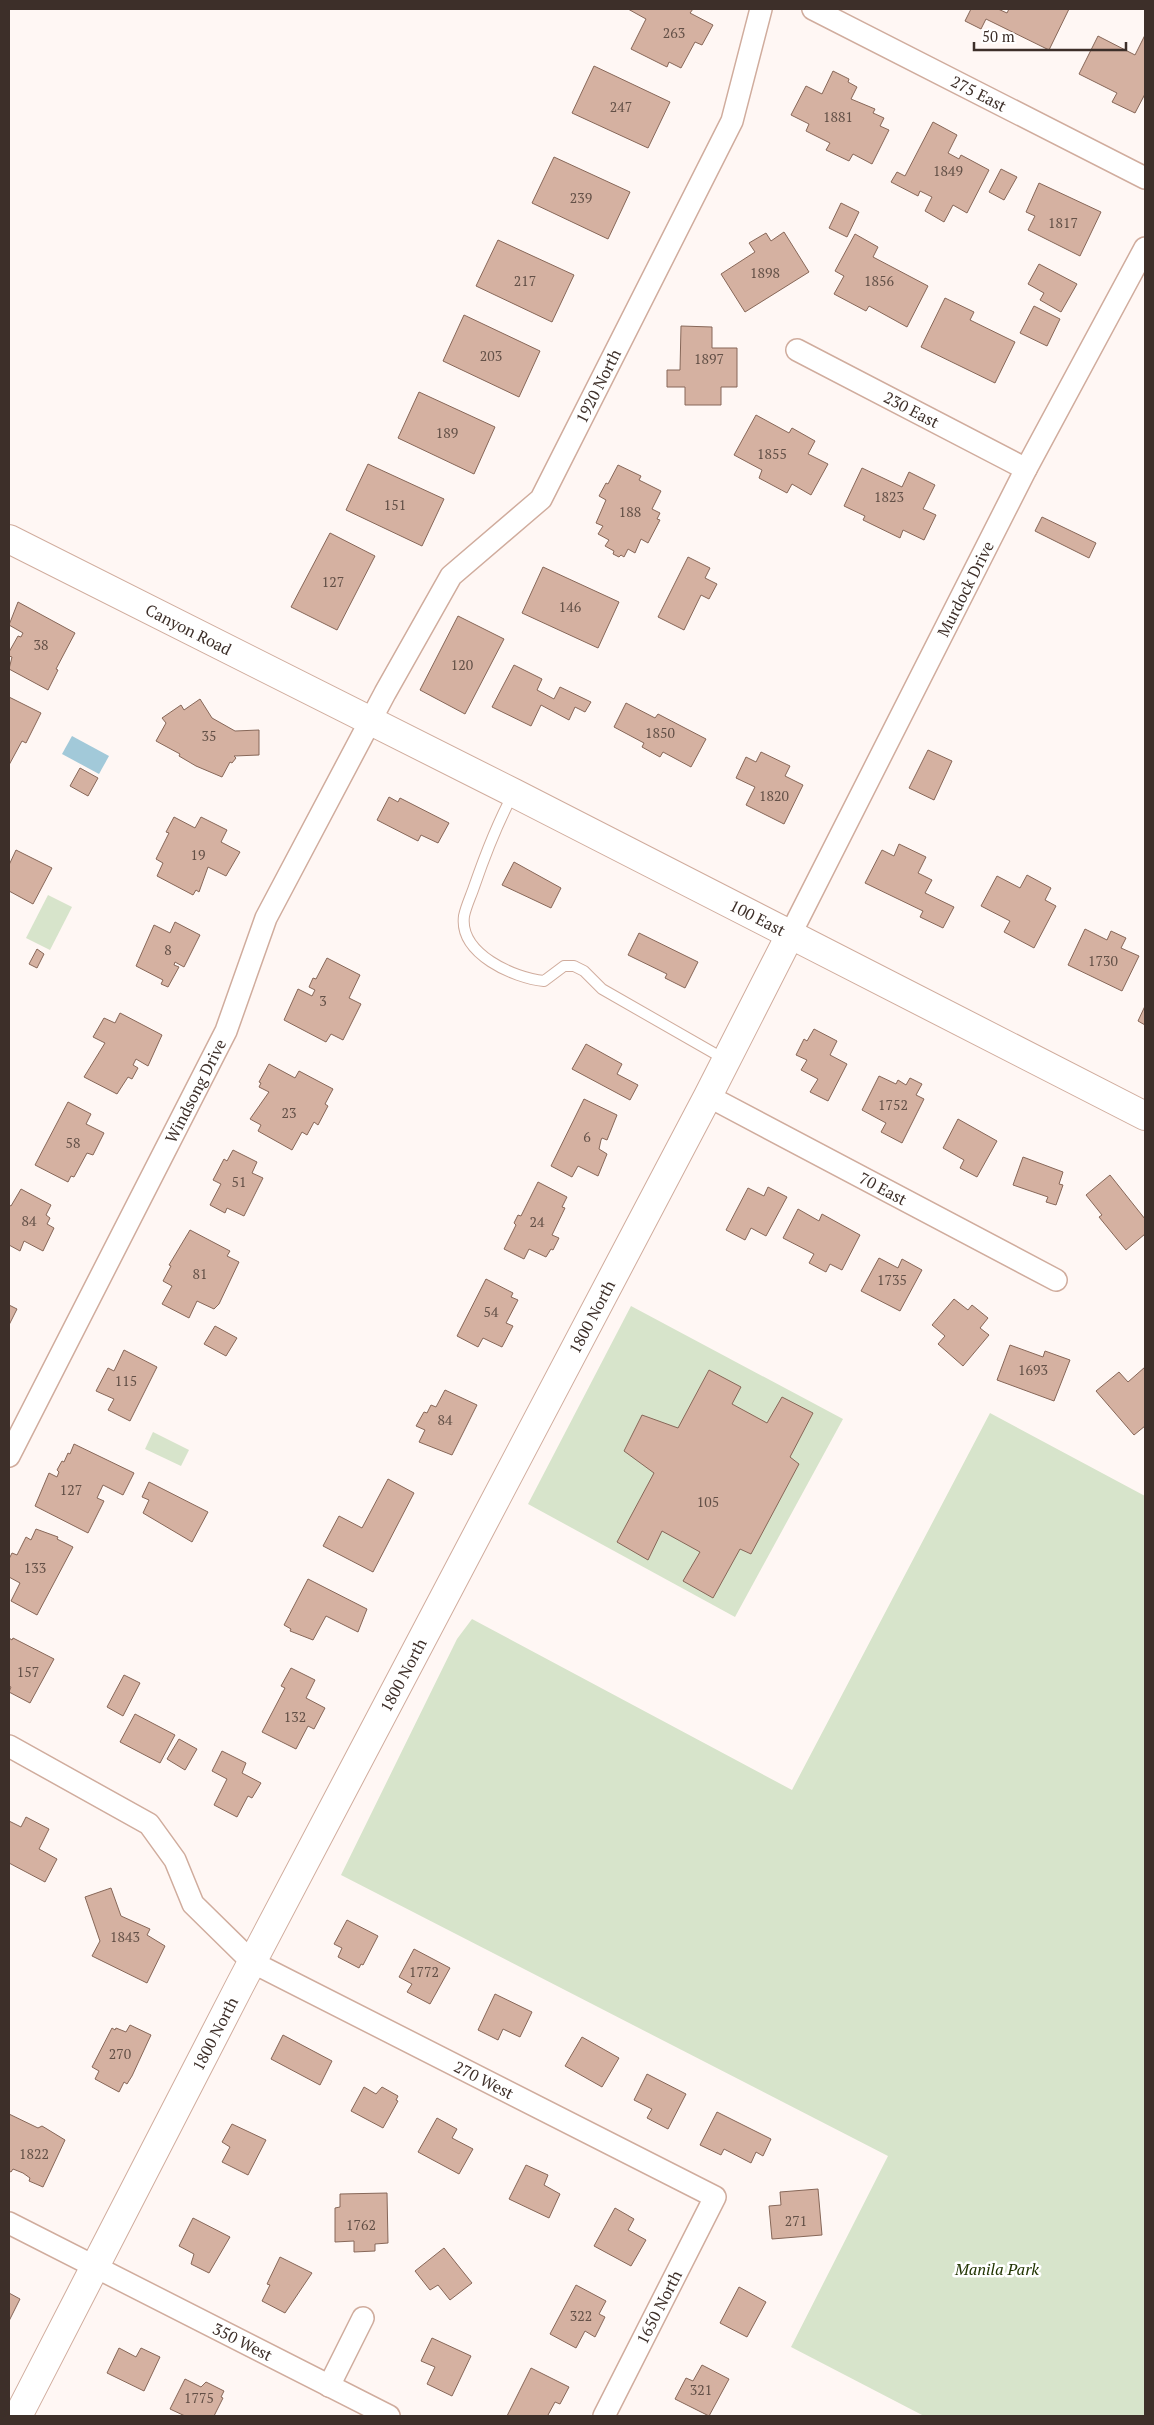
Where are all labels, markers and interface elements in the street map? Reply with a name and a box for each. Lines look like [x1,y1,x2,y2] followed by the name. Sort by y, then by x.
[974,20,1126,52] scale bar
[663,23,685,42] house number: 263
[982,26,1015,46] text: 50 m
[947,70,1010,117] street label: 275 East
[610,97,632,116] house number: 247
[823,107,853,126] house number: 1881
[933,161,963,180] house number: 1849
[570,188,592,207] house number: 239
[1048,213,1078,232] house number: 1817
[750,263,780,282] house number: 1898
[514,271,536,290] house number: 217
[864,271,894,290] house number: 1856
[570,345,626,427] street label: 1920 North
[480,346,502,365] house number: 203
[694,349,724,368] house number: 1897
[880,386,943,433] street label: 230 East
[436,423,458,442] house number: 189
[757,444,787,463] house number: 1855
[874,487,904,506] house number: 1823
[384,495,406,514] house number: 151
[619,502,641,521] house number: 188
[932,537,999,641] street label: Murdock Drive
[322,572,344,591] house number: 127
[559,597,582,616] house number: 146
[142,598,235,660] street label: Canyon Road
[34,635,48,654] house number: 38
[451,655,473,674] house number: 120
[645,723,675,742] house number: 1850
[202,726,216,745] house number: 35
[759,786,789,805] house number: 1820
[191,845,205,864] house number: 19
[726,894,789,941] street label: 100 East
[164,940,172,959] house number: 8
[1088,951,1118,970] house number: 1730
[319,991,327,1010] house number: 3
[160,1035,231,1147] street label: Windsong Drive
[878,1095,908,1114] house number: 1752
[282,1103,296,1122] house number: 23
[583,1127,591,1146] house number: 6
[66,1133,80,1152] house number: 58
[855,1167,911,1210] street label: 70 East
[232,1172,246,1191] house number: 51
[22,1211,37,1230] house number: 84
[530,1212,545,1231] house number: 24
[193,1264,207,1283] house number: 81
[877,1270,907,1289] house number: 1735
[563,1276,620,1357] street label: 1800 North
[484,1302,499,1321] house number: 54
[1018,1360,1048,1379] house number: 1693
[115,1371,137,1390] house number: 115
[438,1410,453,1429] house number: 84
[60,1480,82,1499] house number: 127
[697,1492,719,1511] house number: 105
[24,1558,46,1577] house number: 133
[375,1634,432,1716] street label: 1800 North
[17,1662,39,1681] house number: 157
[284,1707,306,1726] house number: 132
[110,1927,140,1946] house number: 1843
[409,1962,439,1981] house number: 1772
[187,1993,243,2074] street label: 1800 North
[109,2044,131,2063] house number: 270
[450,2055,518,2104] street label: 270 West
[19,2144,49,2163] house number: 1822
[785,2211,807,2230] house number: 271
[346,2215,376,2234] house number: 1762
[954,2258,1039,2280] park label: Manila Park
[631,2266,687,2348] street label: 1650 North
[570,2306,592,2325] house number: 322
[209,2317,276,2366] street label: 350 West
[690,2380,712,2399] house number: 321
[184,2388,214,2407] house number: 1775

